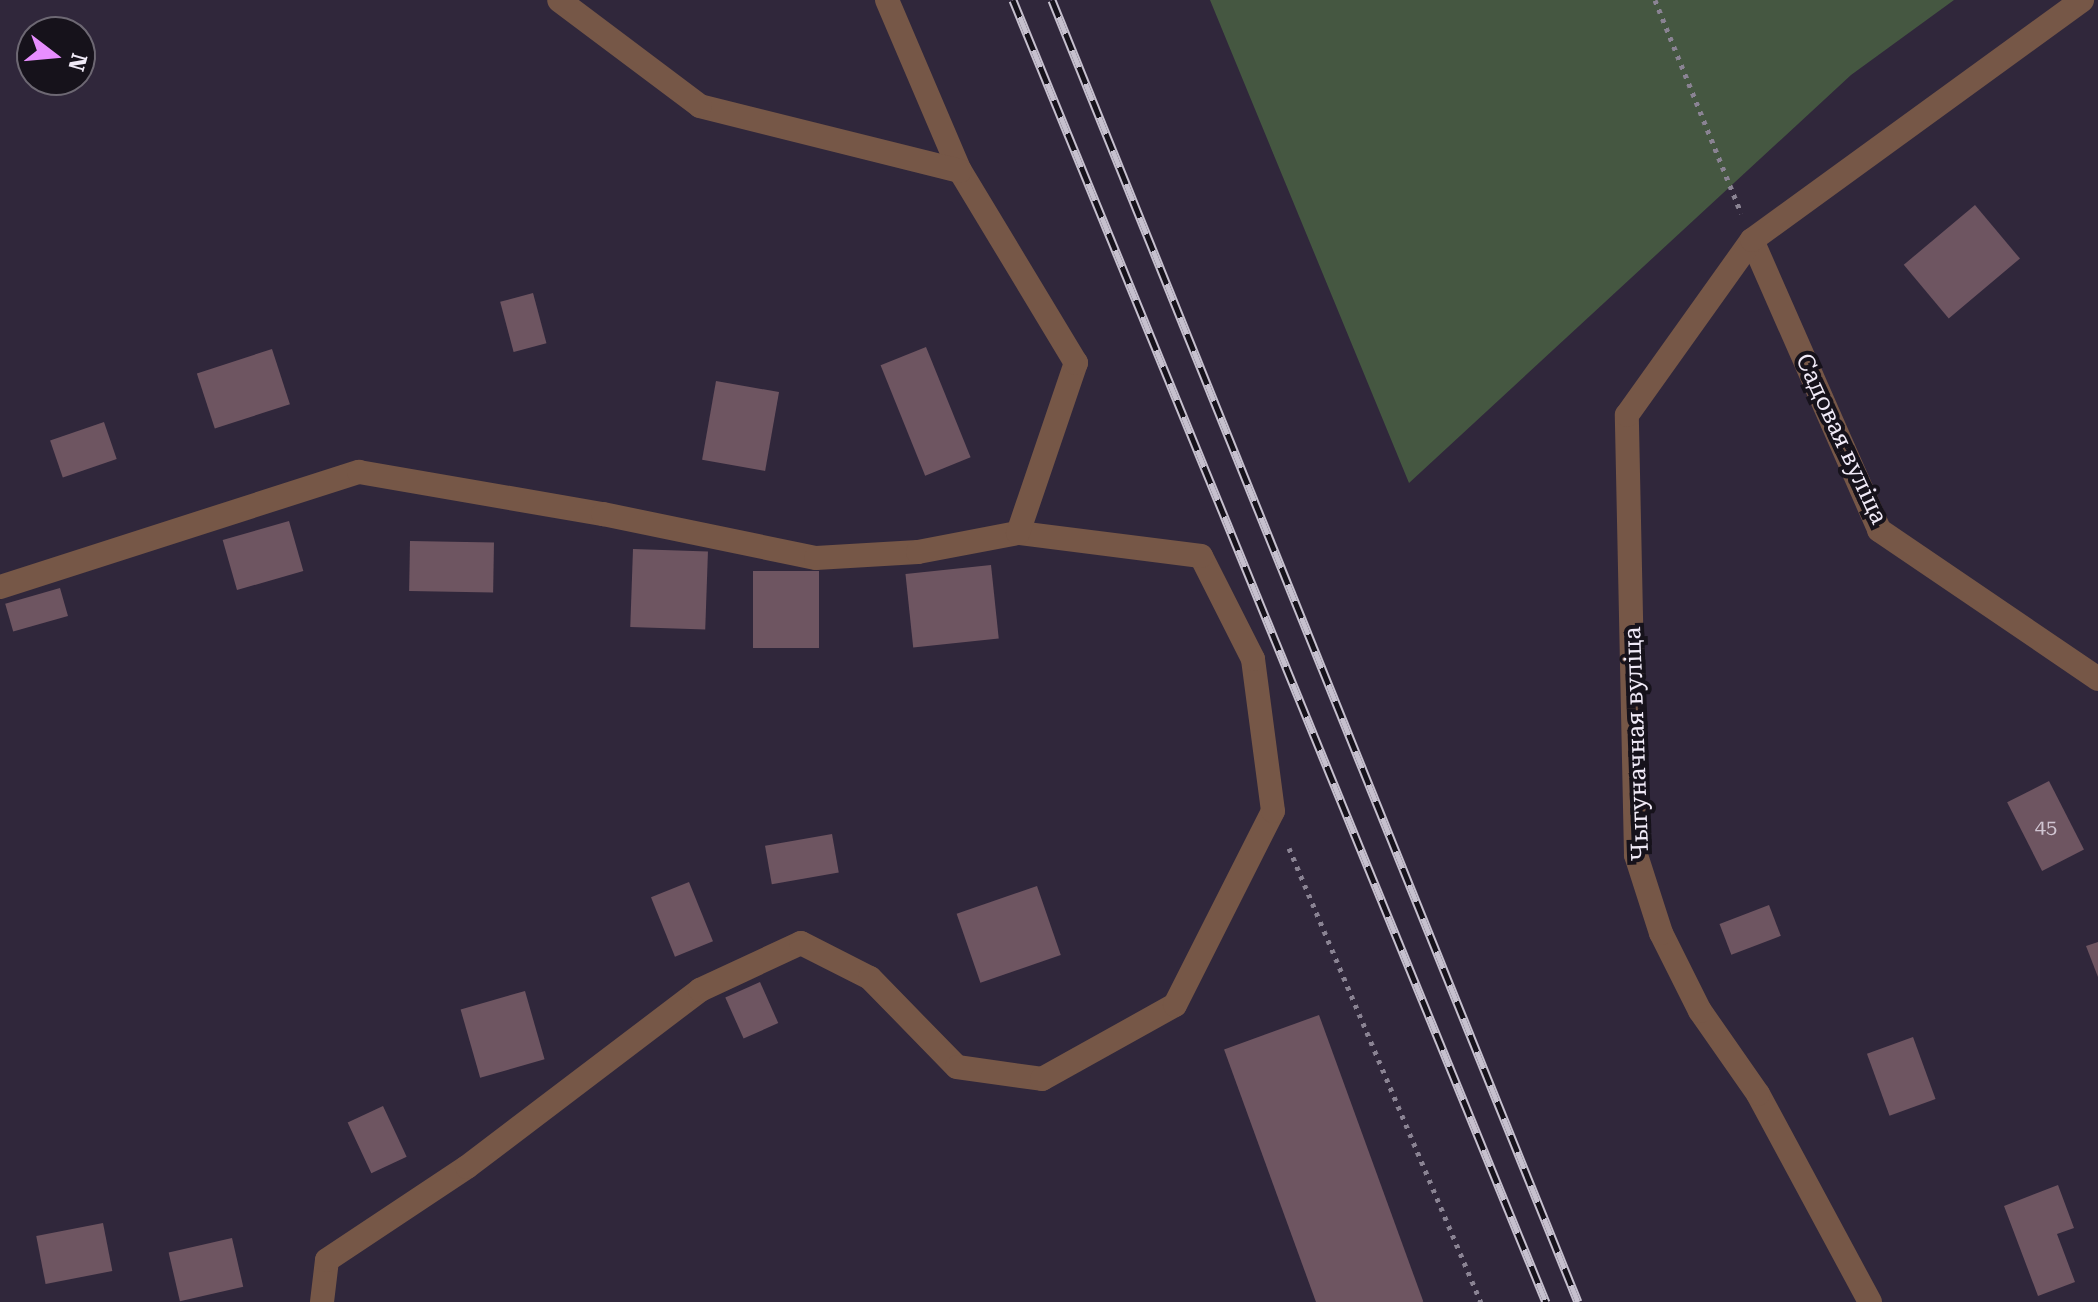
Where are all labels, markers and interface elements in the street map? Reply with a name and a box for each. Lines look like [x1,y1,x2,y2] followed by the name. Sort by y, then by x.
[16,16,96,96] north arrow
[63,51,92,74] text: N
[1789,349,1893,529] street label: Садовая вуліца
[1619,626,1655,862] street label: Чыгуначная вуліца
[2035,814,2057,838] house number: 45

